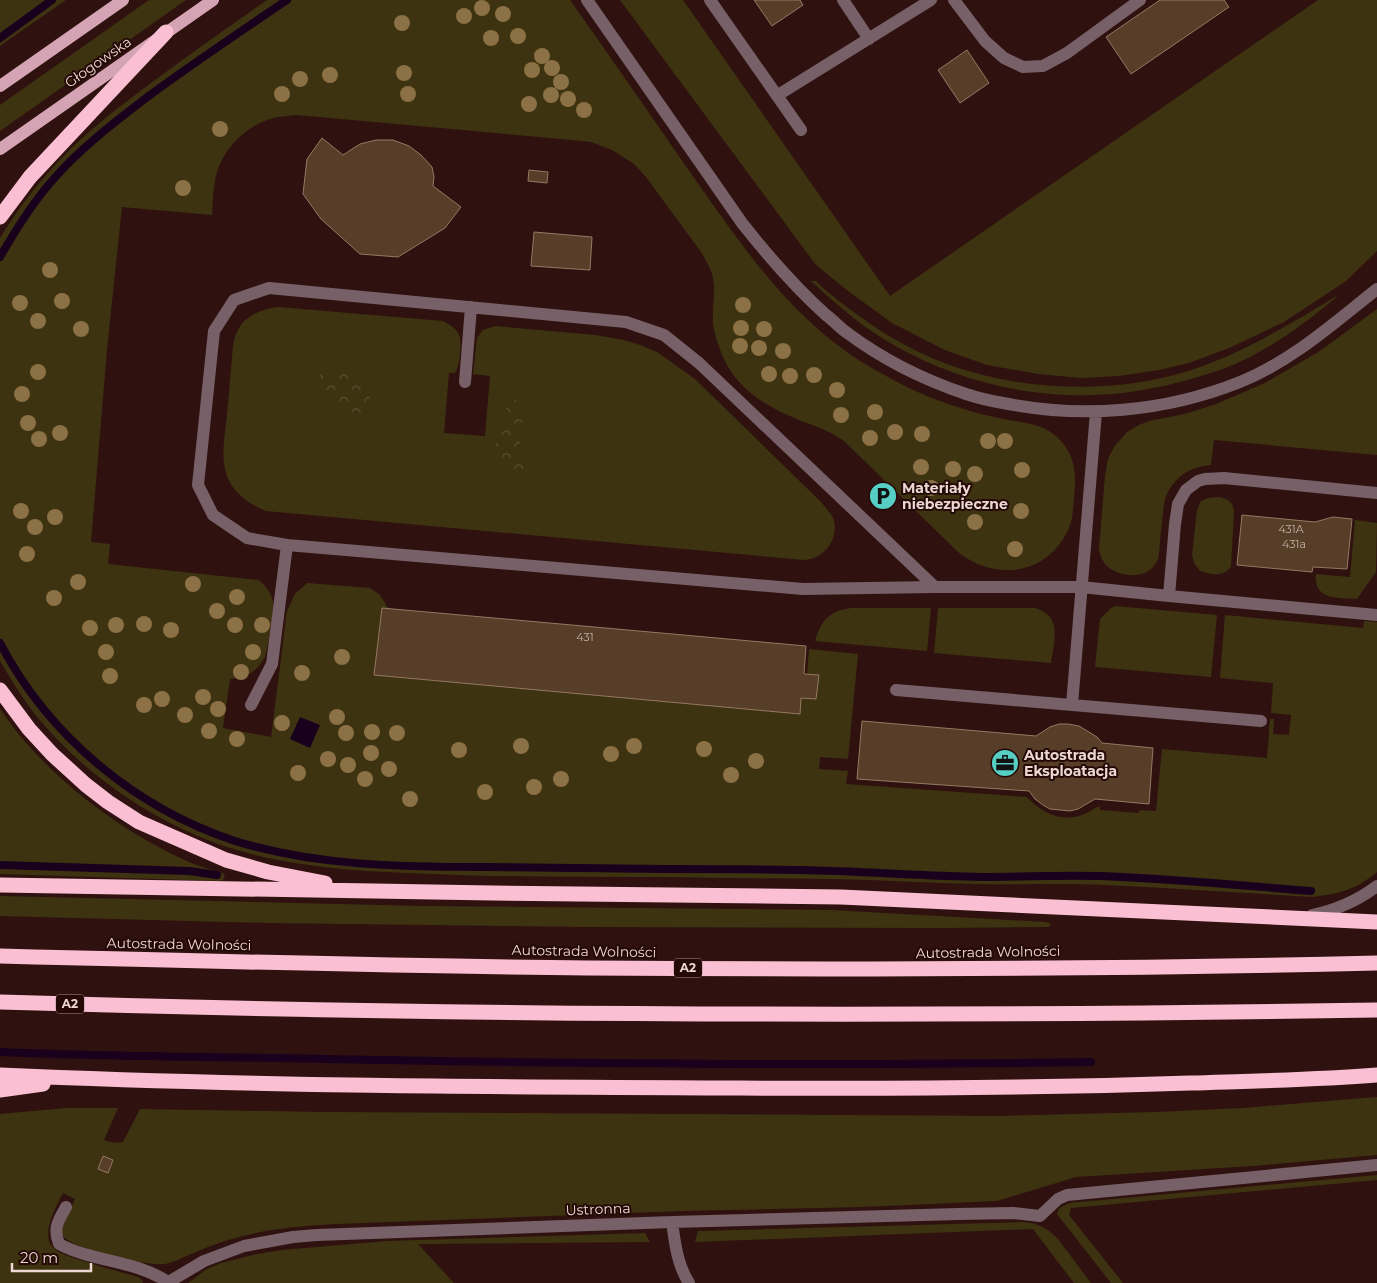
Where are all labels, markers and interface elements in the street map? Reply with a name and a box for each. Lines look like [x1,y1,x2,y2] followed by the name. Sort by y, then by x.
[61,32,135,92] street label: Głogowska
[902,479,1008,513] place label: Materiały niebezpieczne
[868,481,898,511] parking icon: Materiały niebezpieczne
[1278,522,1304,536] house number: 431A
[1282,537,1306,551] house number: 431a
[576,630,594,644] house number: 431
[1023,746,1117,780] place label: Autostrada Eksploatacja
[990,748,1020,778] office icon: Autostrada Eksploatacja
[107,934,251,954] street label: Autostrada Wolności
[512,941,656,961] street label: Autostrada Wolności
[916,942,1060,962] street label: Autostrada Wolności
[674,958,702,978] road number: A2
[56,994,84,1014] road number: A2
[565,1199,631,1219] street label: Ustronna
[12,1240,91,1272] scale bar
[20,1248,58,1267] text: 20 m

